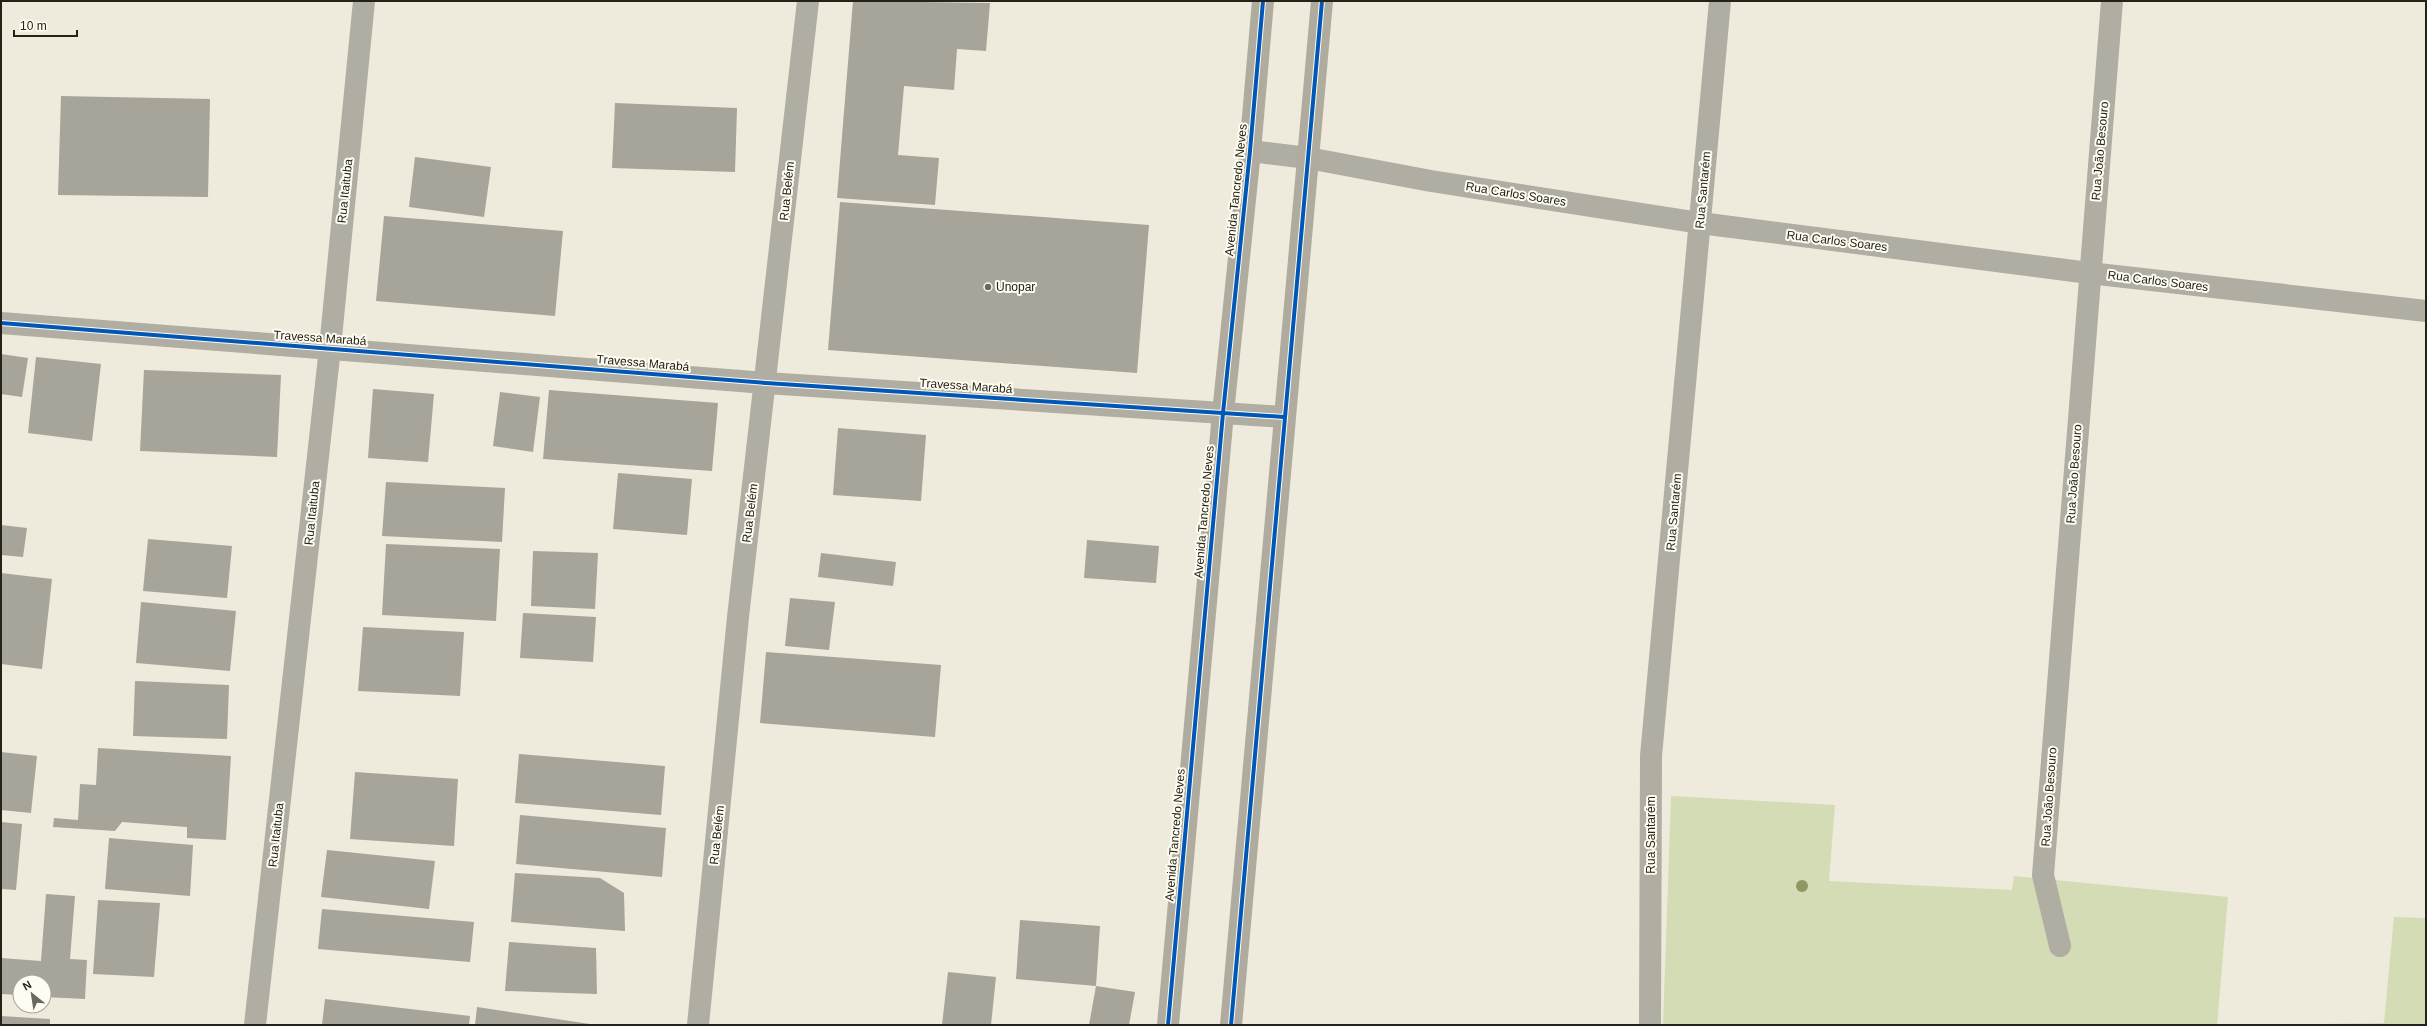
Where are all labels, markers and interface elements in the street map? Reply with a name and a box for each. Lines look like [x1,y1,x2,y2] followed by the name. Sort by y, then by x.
[14,12,77,38] scale bar
[20,19,47,33] text: 10 m
[2089,101,2111,201] street label: Rua João Besouro
[1222,123,1250,257] street label: Avenida Tancredo Neves
[1693,151,1713,229] street label: Rua Santarém
[335,158,355,224] street label: Rua Itaituba
[777,161,797,221] street label: Rua Belém
[1465,179,1567,209] street label: Rua Carlos Soares
[1786,228,1888,254] street label: Rua Carlos Soares
[2107,268,2209,294] street label: Rua Carlos Soares
[996,280,1035,294] place label: Unopar
[983,282,993,292] marker: Unopar
[273,328,367,348] street label: Travessa Marabá
[596,352,690,374] street label: Travessa Marabá
[919,376,1013,396] street label: Travessa Marabá
[2064,424,2084,524] street label: Rua João Besouro
[1191,445,1217,579] street label: Avenida Tancredo Neves
[1664,473,1684,551] street label: Rua Santarém
[302,480,322,546] street label: Rua Itaituba
[739,483,761,543] street label: Rua Belém
[2039,747,2059,847] street label: Rua João Besouro
[1162,768,1188,902] street label: Avenida Tancredo Neves
[1644,796,1658,874] street label: Rua Santarém
[266,802,286,868] street label: Rua Itaituba
[707,805,727,865] street label: Rua Belém
[12,974,52,1014] north arrow
[21,978,33,993] text: N

